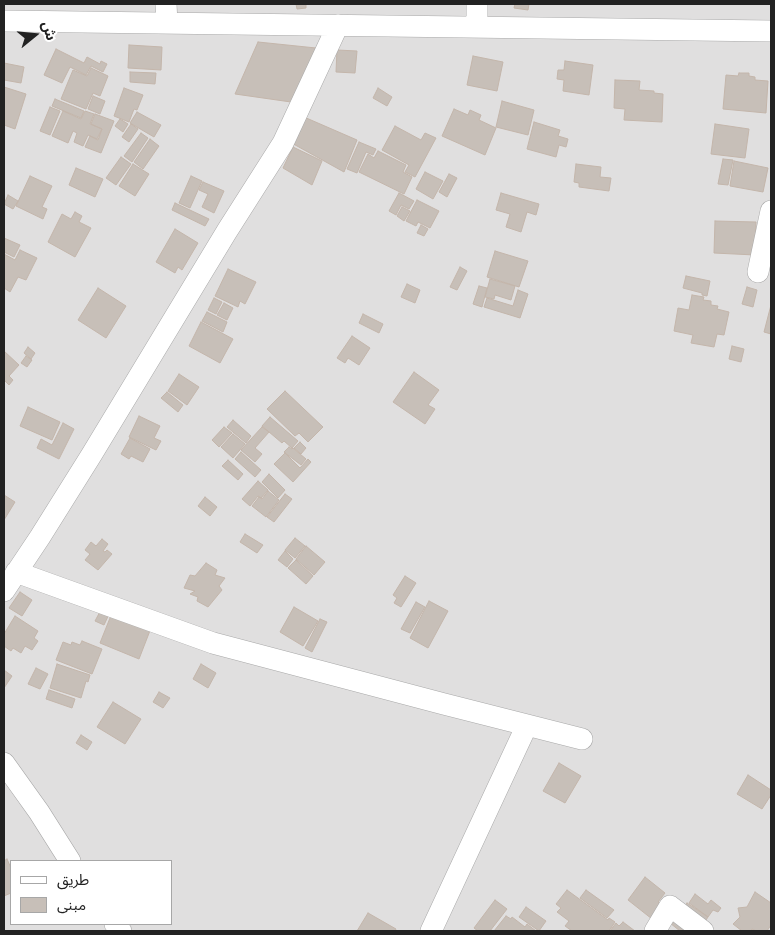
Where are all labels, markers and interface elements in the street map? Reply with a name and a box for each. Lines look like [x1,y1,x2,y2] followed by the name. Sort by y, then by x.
[10,10,60,60] north arrow
[39,19,60,42] text: ش
[10,860,172,925] legend
[57,871,89,888] text: طريق
[57,896,86,913] text: مبنى

